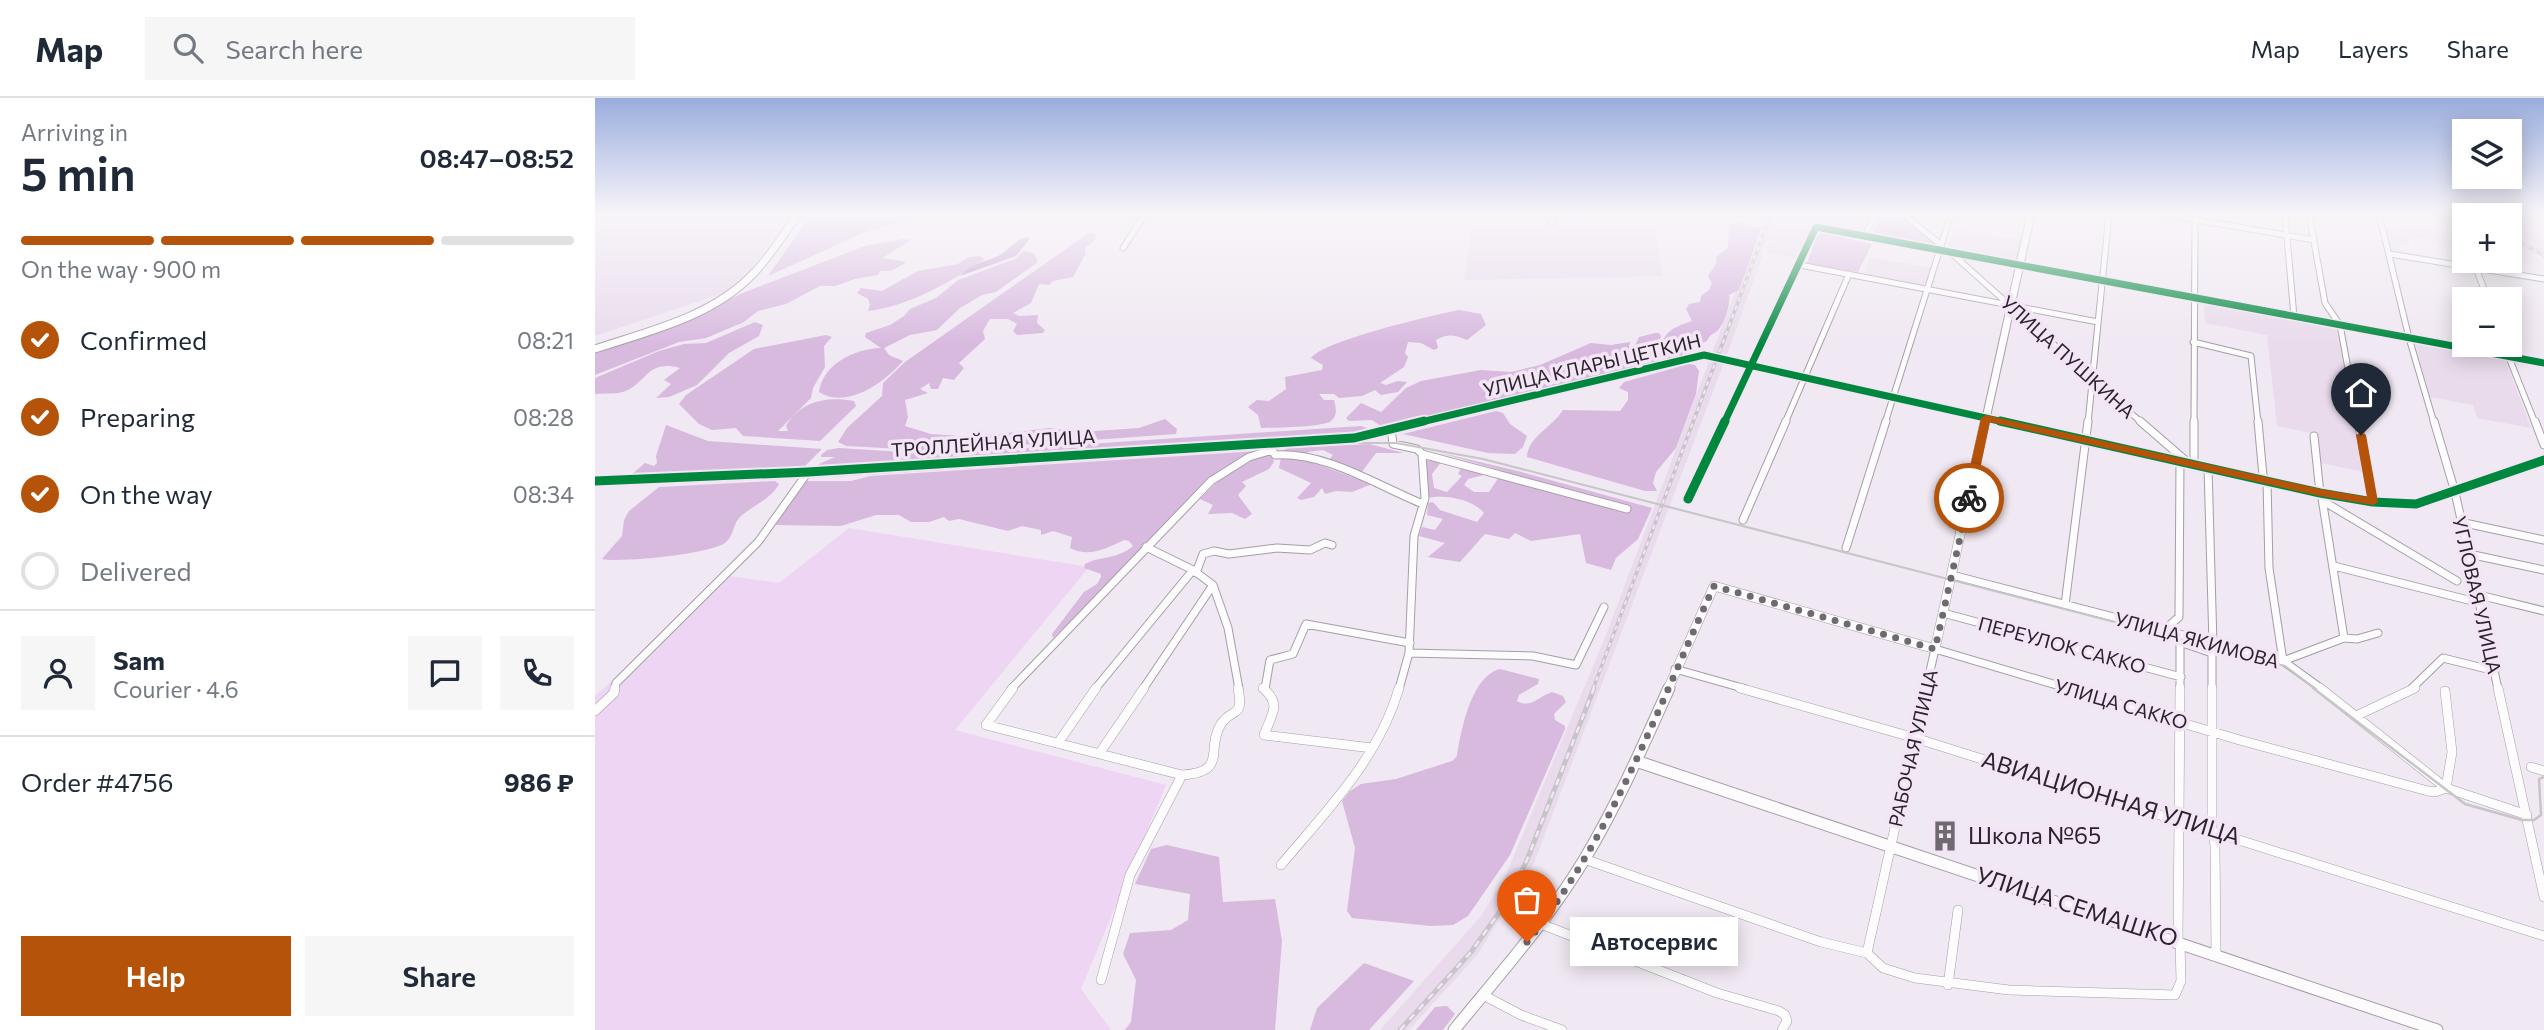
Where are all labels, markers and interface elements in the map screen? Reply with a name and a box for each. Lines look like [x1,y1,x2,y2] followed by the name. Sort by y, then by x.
[145,17,635,80] search box
[35,28,103,69] text: Map
[169,29,207,67] icon: search
[225,33,363,64] text: Search here
[2251,34,2300,63] text: Map
[2338,34,2409,63] text: Layers
[2447,34,2509,63] text: Share
[21,118,128,146] text: Arriving in
[2452,119,2522,357] map controls
[2452,119,2522,189] button: layers
[420,142,574,173] text: 08:47–08:52
[21,144,136,200] text: 5 min
[2452,203,2522,273] button: +
[21,255,221,283] text: On the way · 900 m
[2452,287,2522,357] button: −
[1997,290,2140,423] street label: УЛИЦА ПУШКИНА
[21,321,59,359] icon: check
[80,324,207,355] text: Confirmed
[517,326,574,354] text: 08:21
[1481,328,1703,401] street label: УЛИЦА КЛАРЫ ЦЕТКИН
[2331,363,2391,435] pin
[2342,374,2380,412] icon: home
[21,398,59,436] icon: check
[80,401,195,432] text: Preparing
[513,403,574,431] text: 08:28
[890,424,1096,461] street label: ТРОЛЛЕЙНАЯ УЛИЦА
[1934,463,2004,533] courier
[21,475,59,513] icon: check
[80,478,213,509] text: On the way
[1950,479,1988,517] icon: bike
[513,480,574,508] text: 08:34
[2448,514,2507,676] street label: УГЛОВАЯ УЛИЦА
[80,555,191,586] text: Delivered
[2112,606,2282,673] street label: УЛИЦА ЯКИМОВА
[1976,611,2148,678] street label: ПЕРЕУЛОК САККО
[21,636,95,710] button: person
[408,636,482,710] button: chat
[500,636,574,710] button: phone
[113,644,165,675] text: Sam
[1883,667,1942,829] street label: РАБОЧАЯ УЛИЦА
[2052,674,2190,734] street label: УЛИЦА САККО
[113,675,239,703] text: Courier · 4.6
[1978,744,2244,850] street label: АВИАЦИОННАЯ УЛИЦА
[21,766,174,797] text: Order #4756
[504,766,574,797] text: 986 ₽
[1928,819,1962,853] building icon: Школа №65
[1968,821,2101,849] place label: Школа №65
[1973,860,2182,952] street label: УЛИЦА СЕМАШКО
[1497,870,1557,942] pin
[1508,881,1546,919] icon: bag
[1569,918,1737,966] callout: Автосервис
[1590,927,1718,955] text: Автосервис
[21,936,291,1016] button: Help
[305,936,574,1016] button: Share

